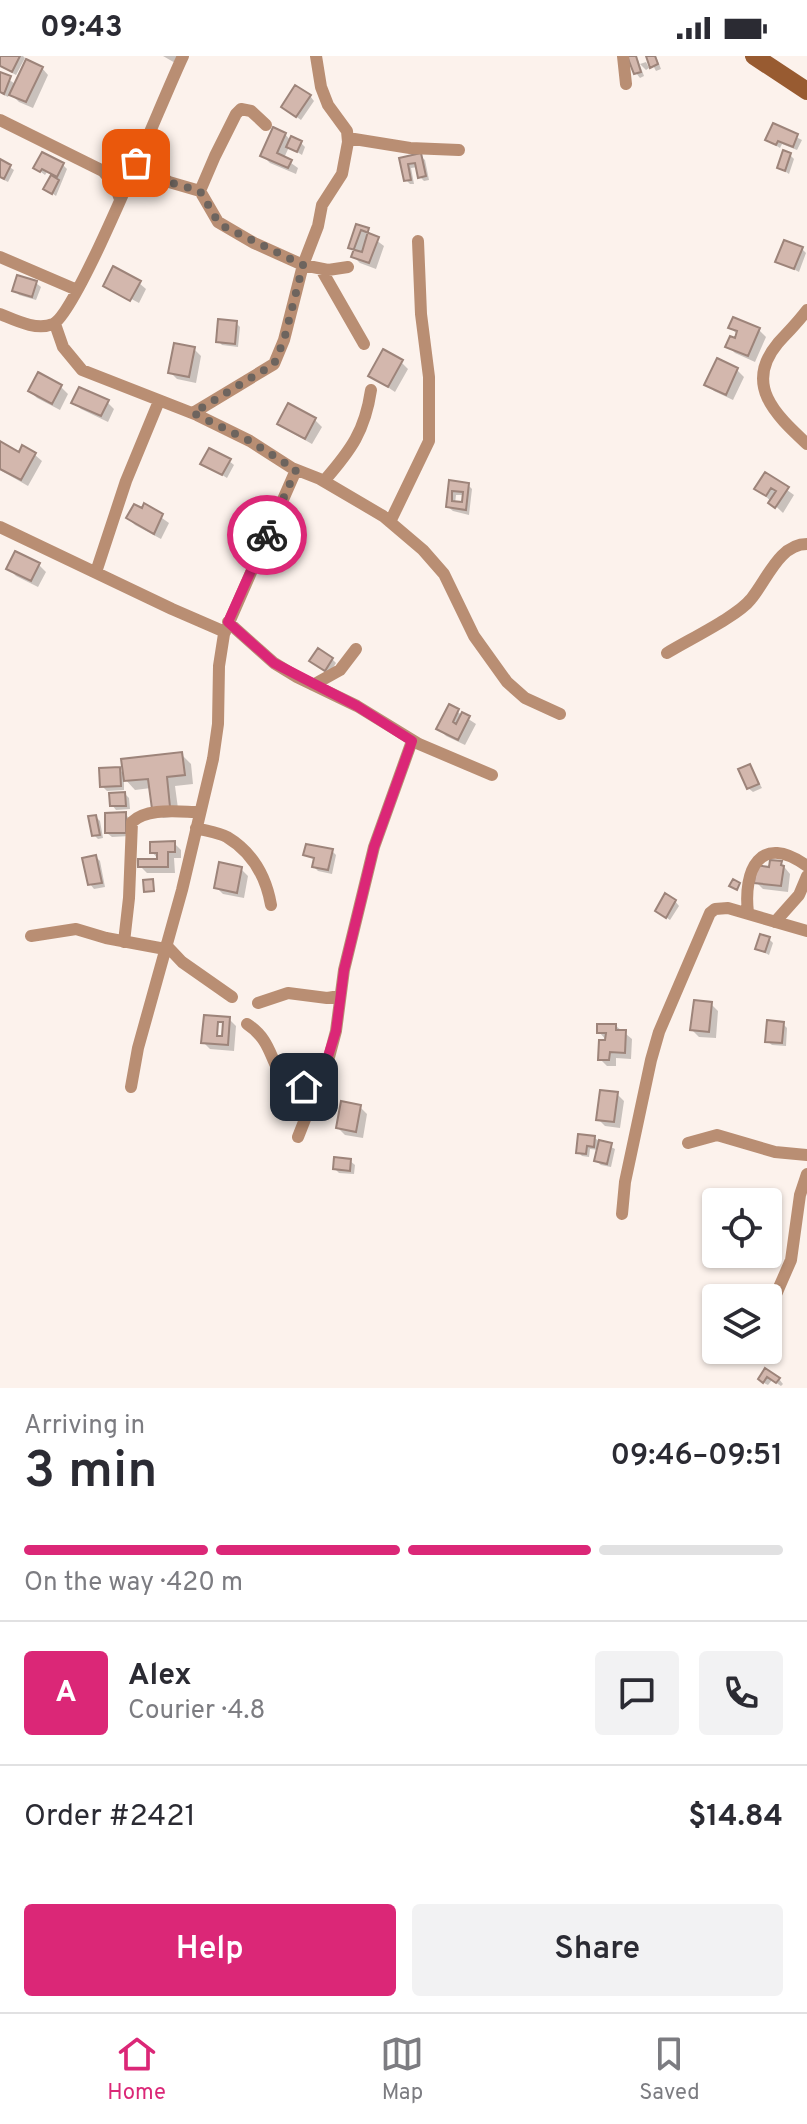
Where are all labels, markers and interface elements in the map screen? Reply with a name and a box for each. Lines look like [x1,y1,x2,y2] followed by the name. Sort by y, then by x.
[40,10,123,47] text: 09:43
[102,129,170,197] pin
[114,141,158,185] icon: bag
[227,495,307,575] courier
[245,513,289,557] icon: bike
[270,1053,338,1121] pin
[282,1065,326,1109] icon: home
[702,1188,782,1364] map controls
[702,1188,782,1268] button: locate
[702,1284,782,1364] button: layers
[24,1410,145,1443] text: Arriving in
[611,1438,783,1475] text: 09:46–09:51
[24,1440,157,1506] text: 3 min
[24,1567,243,1600] text: On the way · 420 m
[595,1651,679,1735] button: chat
[699,1651,783,1735] button: phone
[128,1658,192,1695] text: Alex
[55,1675,77,1712] text: A
[128,1695,265,1728] text: Courier · 4.8
[24,1799,196,1836] text: Order #2421
[688,1799,783,1836] text: $14.84
[24,1904,396,1996] button: Help
[412,1904,783,1996] button: Share
[107,2032,166,2107] tab: Home
[380,2032,424,2107] tab: Map
[639,2032,700,2107] tab: Saved

